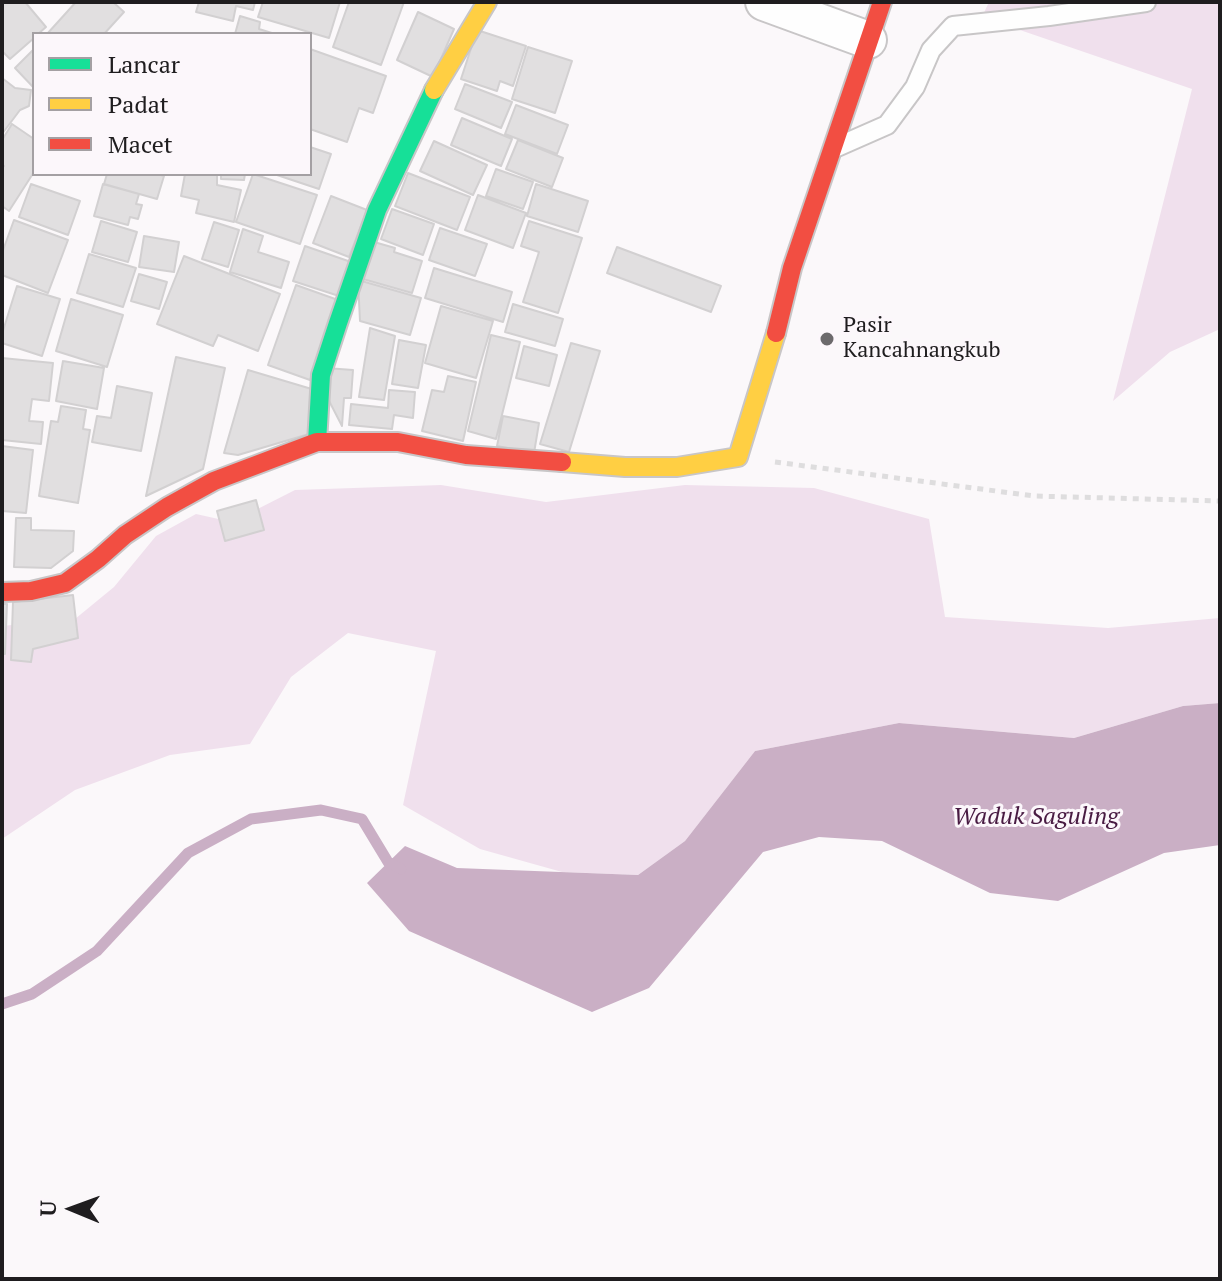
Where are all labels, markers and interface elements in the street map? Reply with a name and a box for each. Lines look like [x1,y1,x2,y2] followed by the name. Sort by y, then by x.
[32,32,312,176] legend
[108,48,180,80] text: Lancar
[108,88,169,120] text: Padat
[108,128,173,160] text: Macet
[843,313,1000,364] place label: Pasir Kancahnangkub
[818,330,836,348] marker: Pasir Kancahnangkub
[953,803,1119,831] water label: Waduk Saguling
[32,1169,112,1249] north arrow
[33,1200,62,1217] text: U

